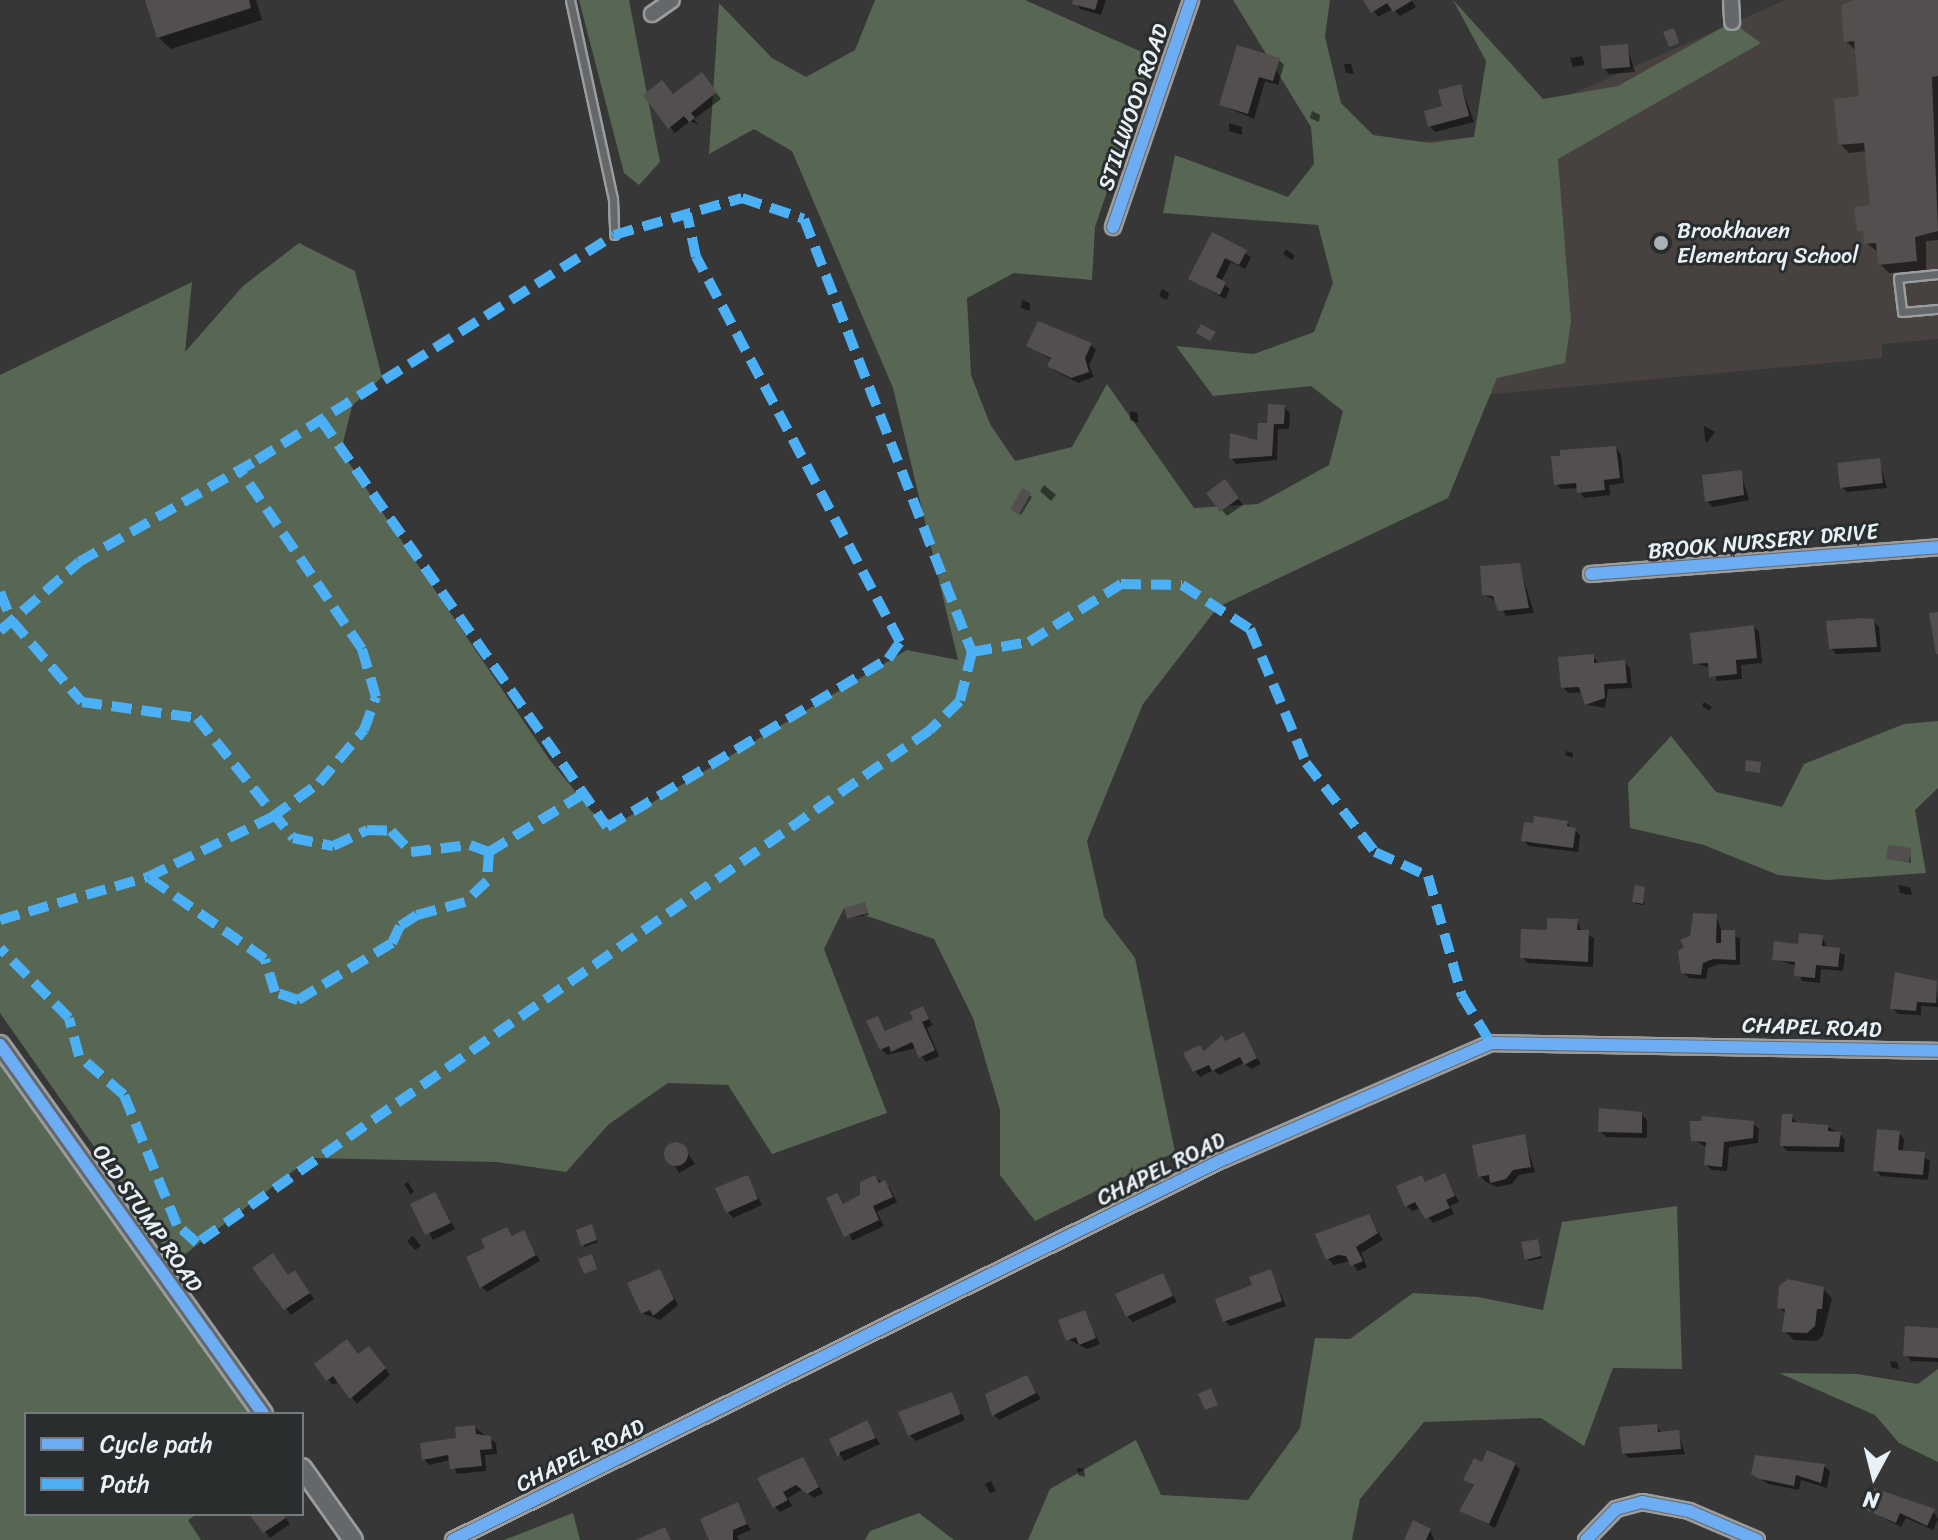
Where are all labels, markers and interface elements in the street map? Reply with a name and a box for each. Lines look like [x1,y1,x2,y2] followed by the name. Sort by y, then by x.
[1092,20,1174,194] street label: STILLWOOD ROAD
[1677,217,1859,268] place label: Brookhaven Elementary School
[1652,234,1670,252] marker: Brookhaven Elementary School
[1645,518,1881,564] street label: BROOK NURSERY DRIVE
[1742,1011,1882,1043] street label: CHAPEL ROAD
[1093,1127,1229,1211] street label: CHAPEL ROAD
[87,1139,209,1297] street label: OLD STUMP ROAD
[24,1412,304,1516] legend
[512,1413,648,1497] street label: CHAPEL ROAD
[100,1423,213,1465] text: Cycle path
[1834,1436,1914,1516] north arrow
[100,1463,150,1505] text: Path
[1861,1480,1881,1521] text: N

